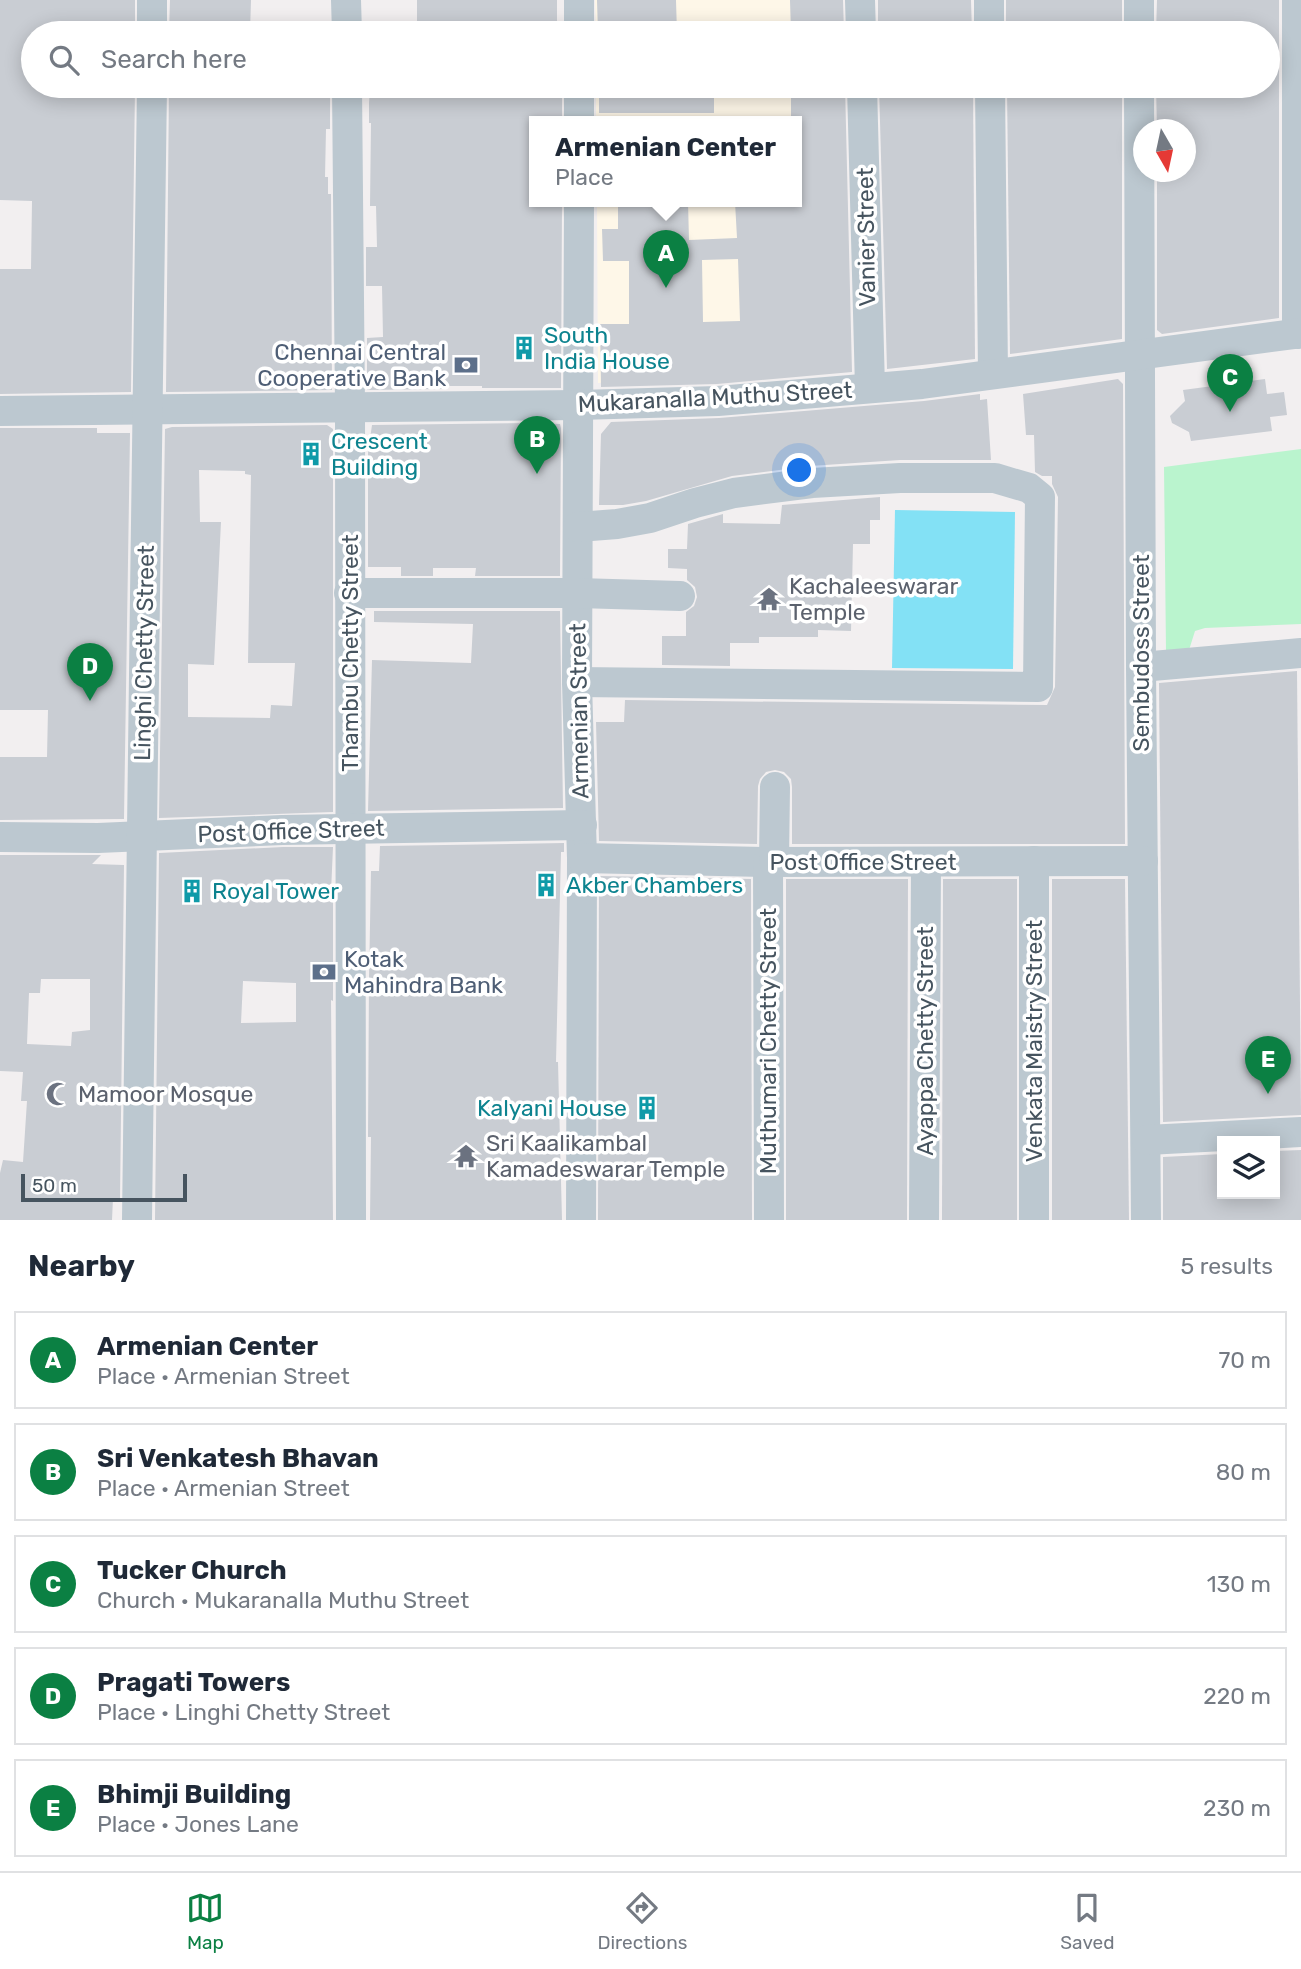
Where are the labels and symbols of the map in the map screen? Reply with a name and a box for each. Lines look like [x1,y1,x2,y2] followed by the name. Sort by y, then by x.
[1133,119,1196,182] north arrow
[851,167,881,307] street label: Vanier Street
[643,230,689,288] pin: A
[544,321,670,375] place label: South India House
[510,334,538,362] building icon: South India House
[257,338,446,392] place label: Chennai Central Cooperative Bank
[452,351,480,379] bank icon: Chennai Central Cooperative Bank
[1207,354,1253,412] pin: C
[577,376,853,418] street label: Mukaranalla Muthu Street
[514,416,560,474] pin: B
[331,427,428,481] place label: Crescent Building
[297,440,325,468] building icon: Crescent Building
[782,453,816,487] your location
[336,534,364,772] street label: Thambu Chetty Street
[128,545,160,761] street label: Linghi Chetty Street
[1127,554,1155,752] street label: Sembudoss Street
[789,572,959,626] place label: Kachaleeswarar Temple
[755,585,783,613] temple icon: Kachaleeswarar Temple
[563,623,595,799] street label: Armenian Street
[67,643,113,701] pin: D
[197,814,385,848] street label: Post Office Street
[769,848,957,876] street label: Post Office Street
[532,871,560,899] building icon: Akber Chambers
[566,871,743,899] place label: Akber Chambers
[178,877,206,905] building icon: Royal Tower
[212,877,339,905] place label: Royal Tower
[754,908,782,1174] street label: Muthumari Chetty Street
[1020,920,1048,1162] street label: Venkata Maistry Street
[911,926,939,1156] street label: Ayappa Chetty Street
[344,945,503,999] place label: Kotak Mahindra Bank
[310,958,338,986] bank icon: Kotak Mahindra Bank
[1245,1036,1291,1094] pin: E
[44,1080,72,1108] mosque icon: Mamoor Mosque
[78,1080,253,1108] place label: Mamoor Mosque
[477,1094,627,1122] place label: Kalyani House
[633,1094,661,1122] building icon: Kalyani House
[486,1129,725,1183] place label: Sri Kaalikambal Kamadeswarar Temple
[452,1142,480,1170] temple icon: Sri Kaalikambal Kamadeswarar Temple
[21,1171,187,1203] scale bar

